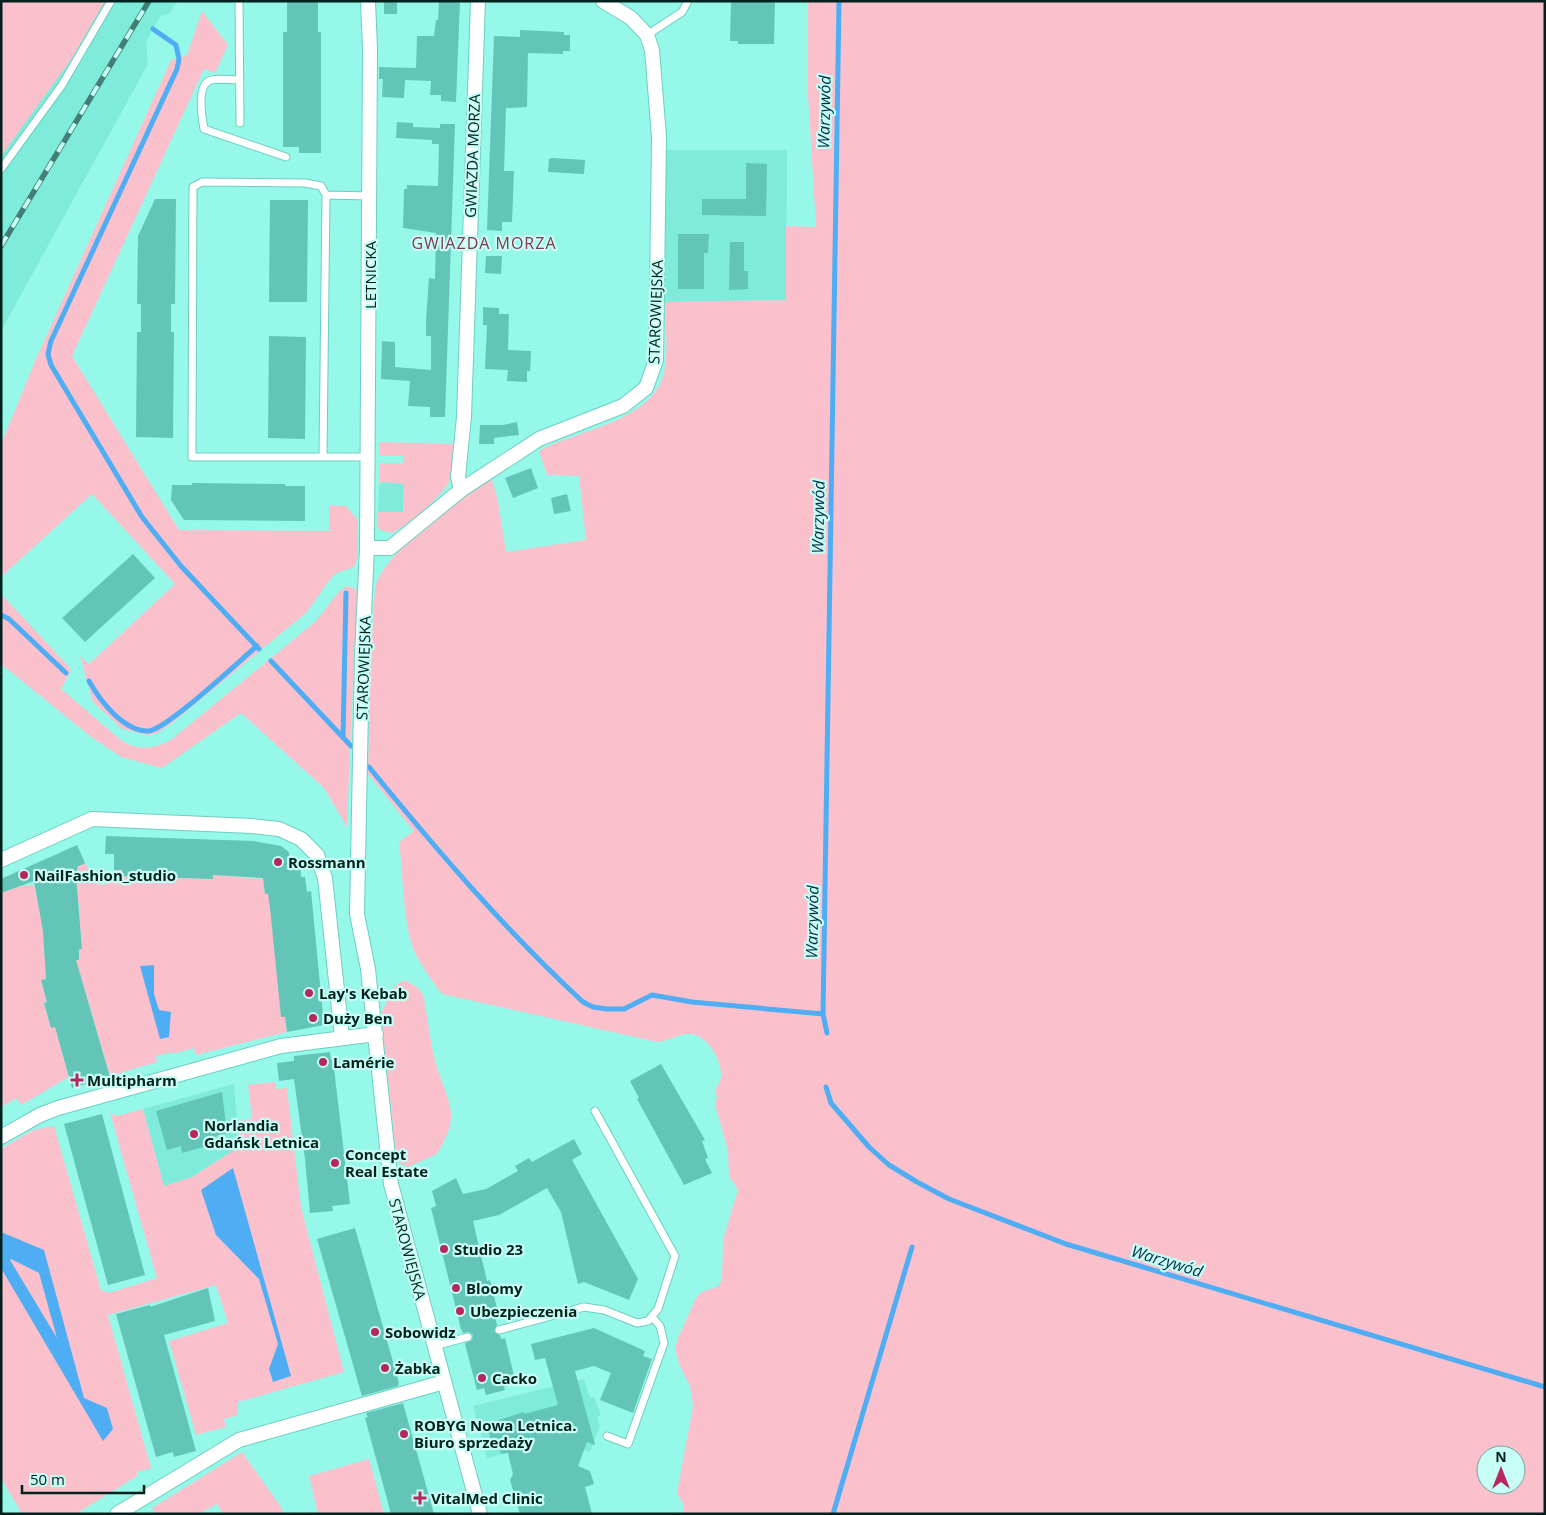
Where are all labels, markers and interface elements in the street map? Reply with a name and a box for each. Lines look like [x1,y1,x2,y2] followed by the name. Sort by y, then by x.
[812,74,836,149] water label: Warzywód
[460,93,484,218] street label: GWIAZDA MORZA
[411,232,557,254] district label: GWIAZDA MORZA
[360,240,380,309] street label: LETNICKA
[643,259,667,364] street label: STAROWIEJSKA
[806,479,830,554] water label: Warzywód
[351,615,375,720] street label: STAROWIEJSKA
[288,852,366,872] place label: Rossmann
[272,856,284,868] marker: Rossmann
[34,865,176,885] place label: NailFashion_studio
[18,869,30,881] marker: NailFashion_studio
[800,884,824,959] water label: Warzywód
[319,983,407,1003] place label: Lay's Kebab
[303,987,315,999] marker: Lay's Kebab
[323,1008,393,1028] place label: Duży Ben
[307,1012,319,1024] marker: Duży Ben
[333,1052,395,1072] place label: Lamérie
[317,1056,329,1068] marker: Lamérie
[87,1070,177,1090] place label: Multipharm
[71,1074,83,1086] marker: Multipharm
[204,1115,319,1152] place label: Norlandia Gdańsk Letnica
[188,1128,200,1140] marker: Norlandia Gdańsk Letnica
[345,1144,428,1181] place label: Concept Real Estate
[329,1157,341,1169] marker: Concept Real Estate
[385,1196,431,1302] street label: STAROWIEJSKA
[454,1239,523,1259] place label: Studio 23
[1129,1240,1206,1282] water label: Warzywód
[438,1243,450,1255] marker: Studio 23
[466,1278,523,1298] place label: Bloomy
[450,1282,462,1294] marker: Bloomy
[470,1301,577,1321] place label: Ubezpieczenia
[454,1305,466,1317] marker: Ubezpieczenia
[385,1322,456,1342] place label: Sobowidz
[369,1326,381,1338] marker: Sobowidz
[395,1358,441,1378] place label: Żabka
[379,1362,391,1374] marker: Żabka
[492,1368,537,1388] place label: Cacko
[476,1372,488,1384] marker: Cacko
[414,1415,577,1452] place label: ROBYG Nowa Letnica. Biuro sprzedaży
[398,1428,410,1440] marker: ROBYG Nowa Letnica. Biuro sprzedaży
[1476,1445,1526,1495] north arrow
[1495,1447,1507,1466] text: N
[22,1462,145,1494] scale bar
[30,1469,65,1489] text: 50 m
[431,1488,543,1508] place label: VitalMed Clinic
[413,1491,427,1505] marker: VitalMed Clinic

